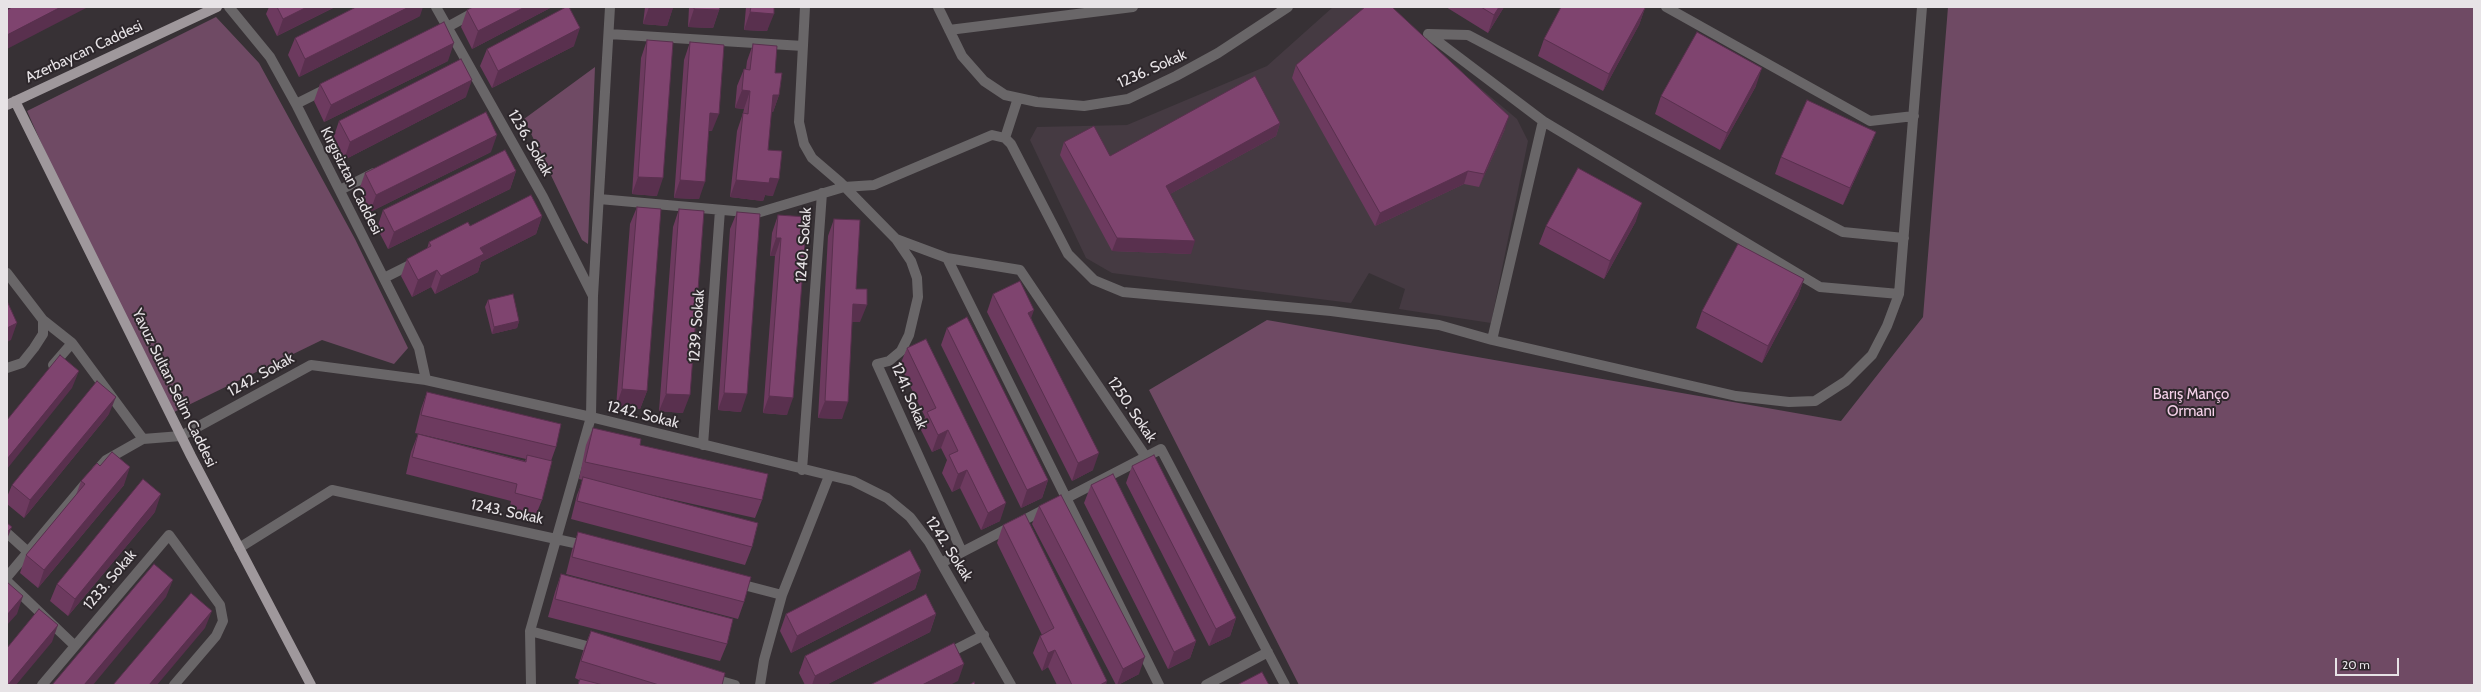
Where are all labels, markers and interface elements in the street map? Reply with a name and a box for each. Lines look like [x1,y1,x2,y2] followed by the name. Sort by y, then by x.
[23,17,145,87] street label: Azerbaycan Caddesi
[1115,46,1189,92] street label: 1236. Sokak
[504,107,556,179] street label: 1236. Sokak
[316,124,386,238] street label: Kırgısiztan Caddesi
[792,207,816,283] street label: 1240. Sokak
[685,289,709,363] street label: 1239. Sokak
[128,306,220,470] street label: Yavuz Sultan Selim Caddesi
[225,349,297,401] street label: 1242. Sokak
[887,360,931,432] street label: 1241. Sokak
[1104,374,1160,446] street label: 1250. Sokak
[2153,386,2229,421] park label: Barış Manço Ormanı
[605,397,681,433] street label: 1242. Sokak
[469,496,545,528] street label: 1243. Sokak
[921,513,977,585] street label: 1242. Sokak
[80,546,140,614] street label: 1233. Sokak
[2337,650,2401,676] scale bar
[2342,657,2370,672] text: 20 m

